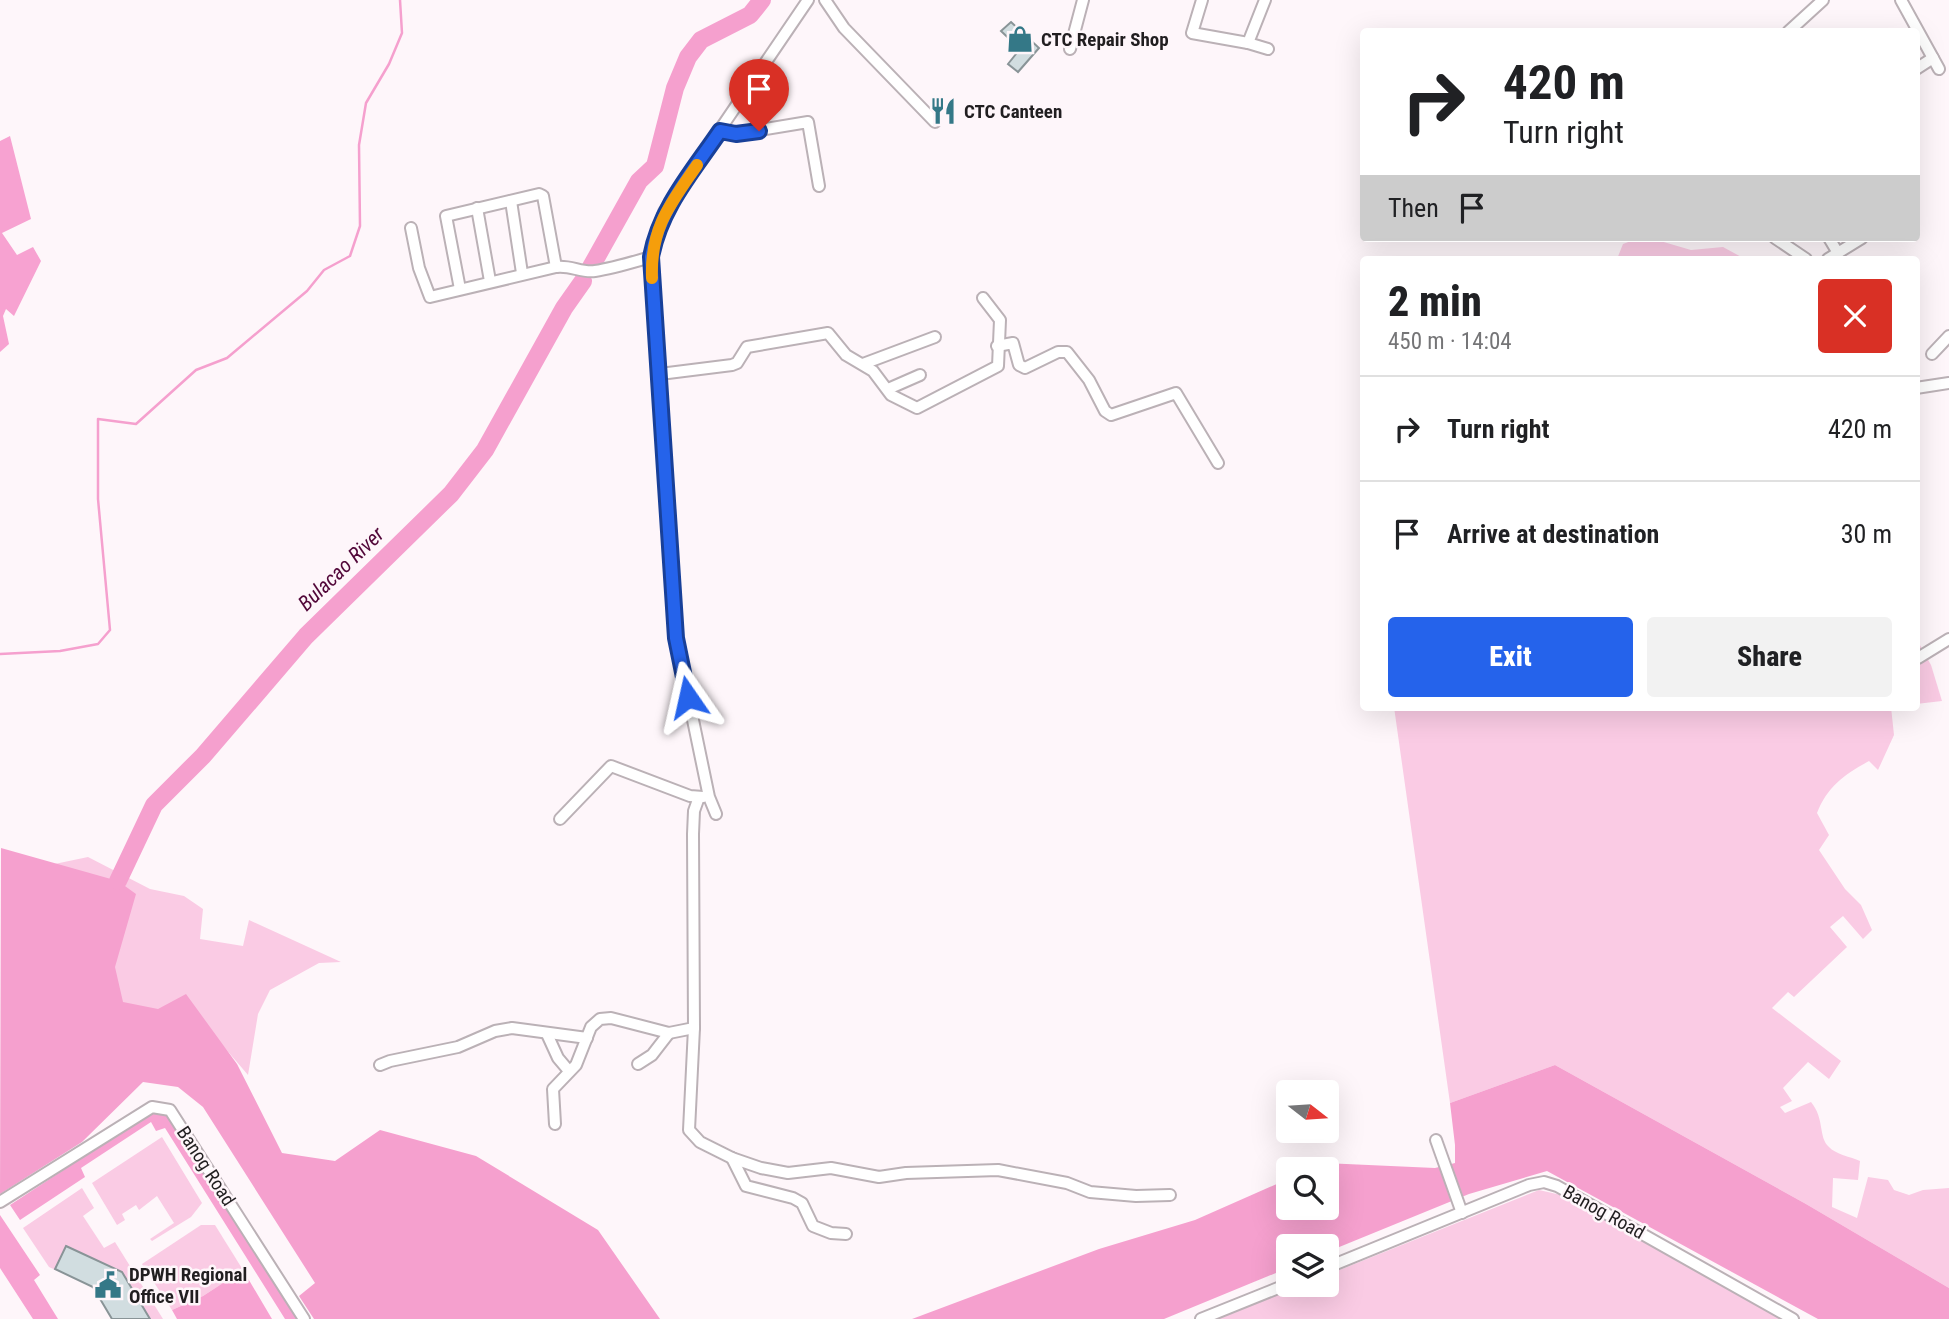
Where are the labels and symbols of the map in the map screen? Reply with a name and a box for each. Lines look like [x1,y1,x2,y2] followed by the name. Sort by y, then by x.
[1005,24,1035,54] shop icon: CTC Repair Shop
[1041,28,1169,51] place label: CTC Repair Shop
[729,59,789,131] pin
[928,96,958,126] restaurant icon: CTC Canteen
[964,100,1062,123] place label: CTC Canteen
[293,522,389,616] water label: Bulacao River
[651,660,725,734] position arrow
[1276,1080,1339,1143] north arrow
[172,1122,240,1210] street label: Banog Road
[1559,1180,1649,1244] street label: Banog Road
[129,1263,247,1308] place label: DPWH Regional Office VII
[93,1270,123,1300] public building icon: DPWH Regional Office VII

